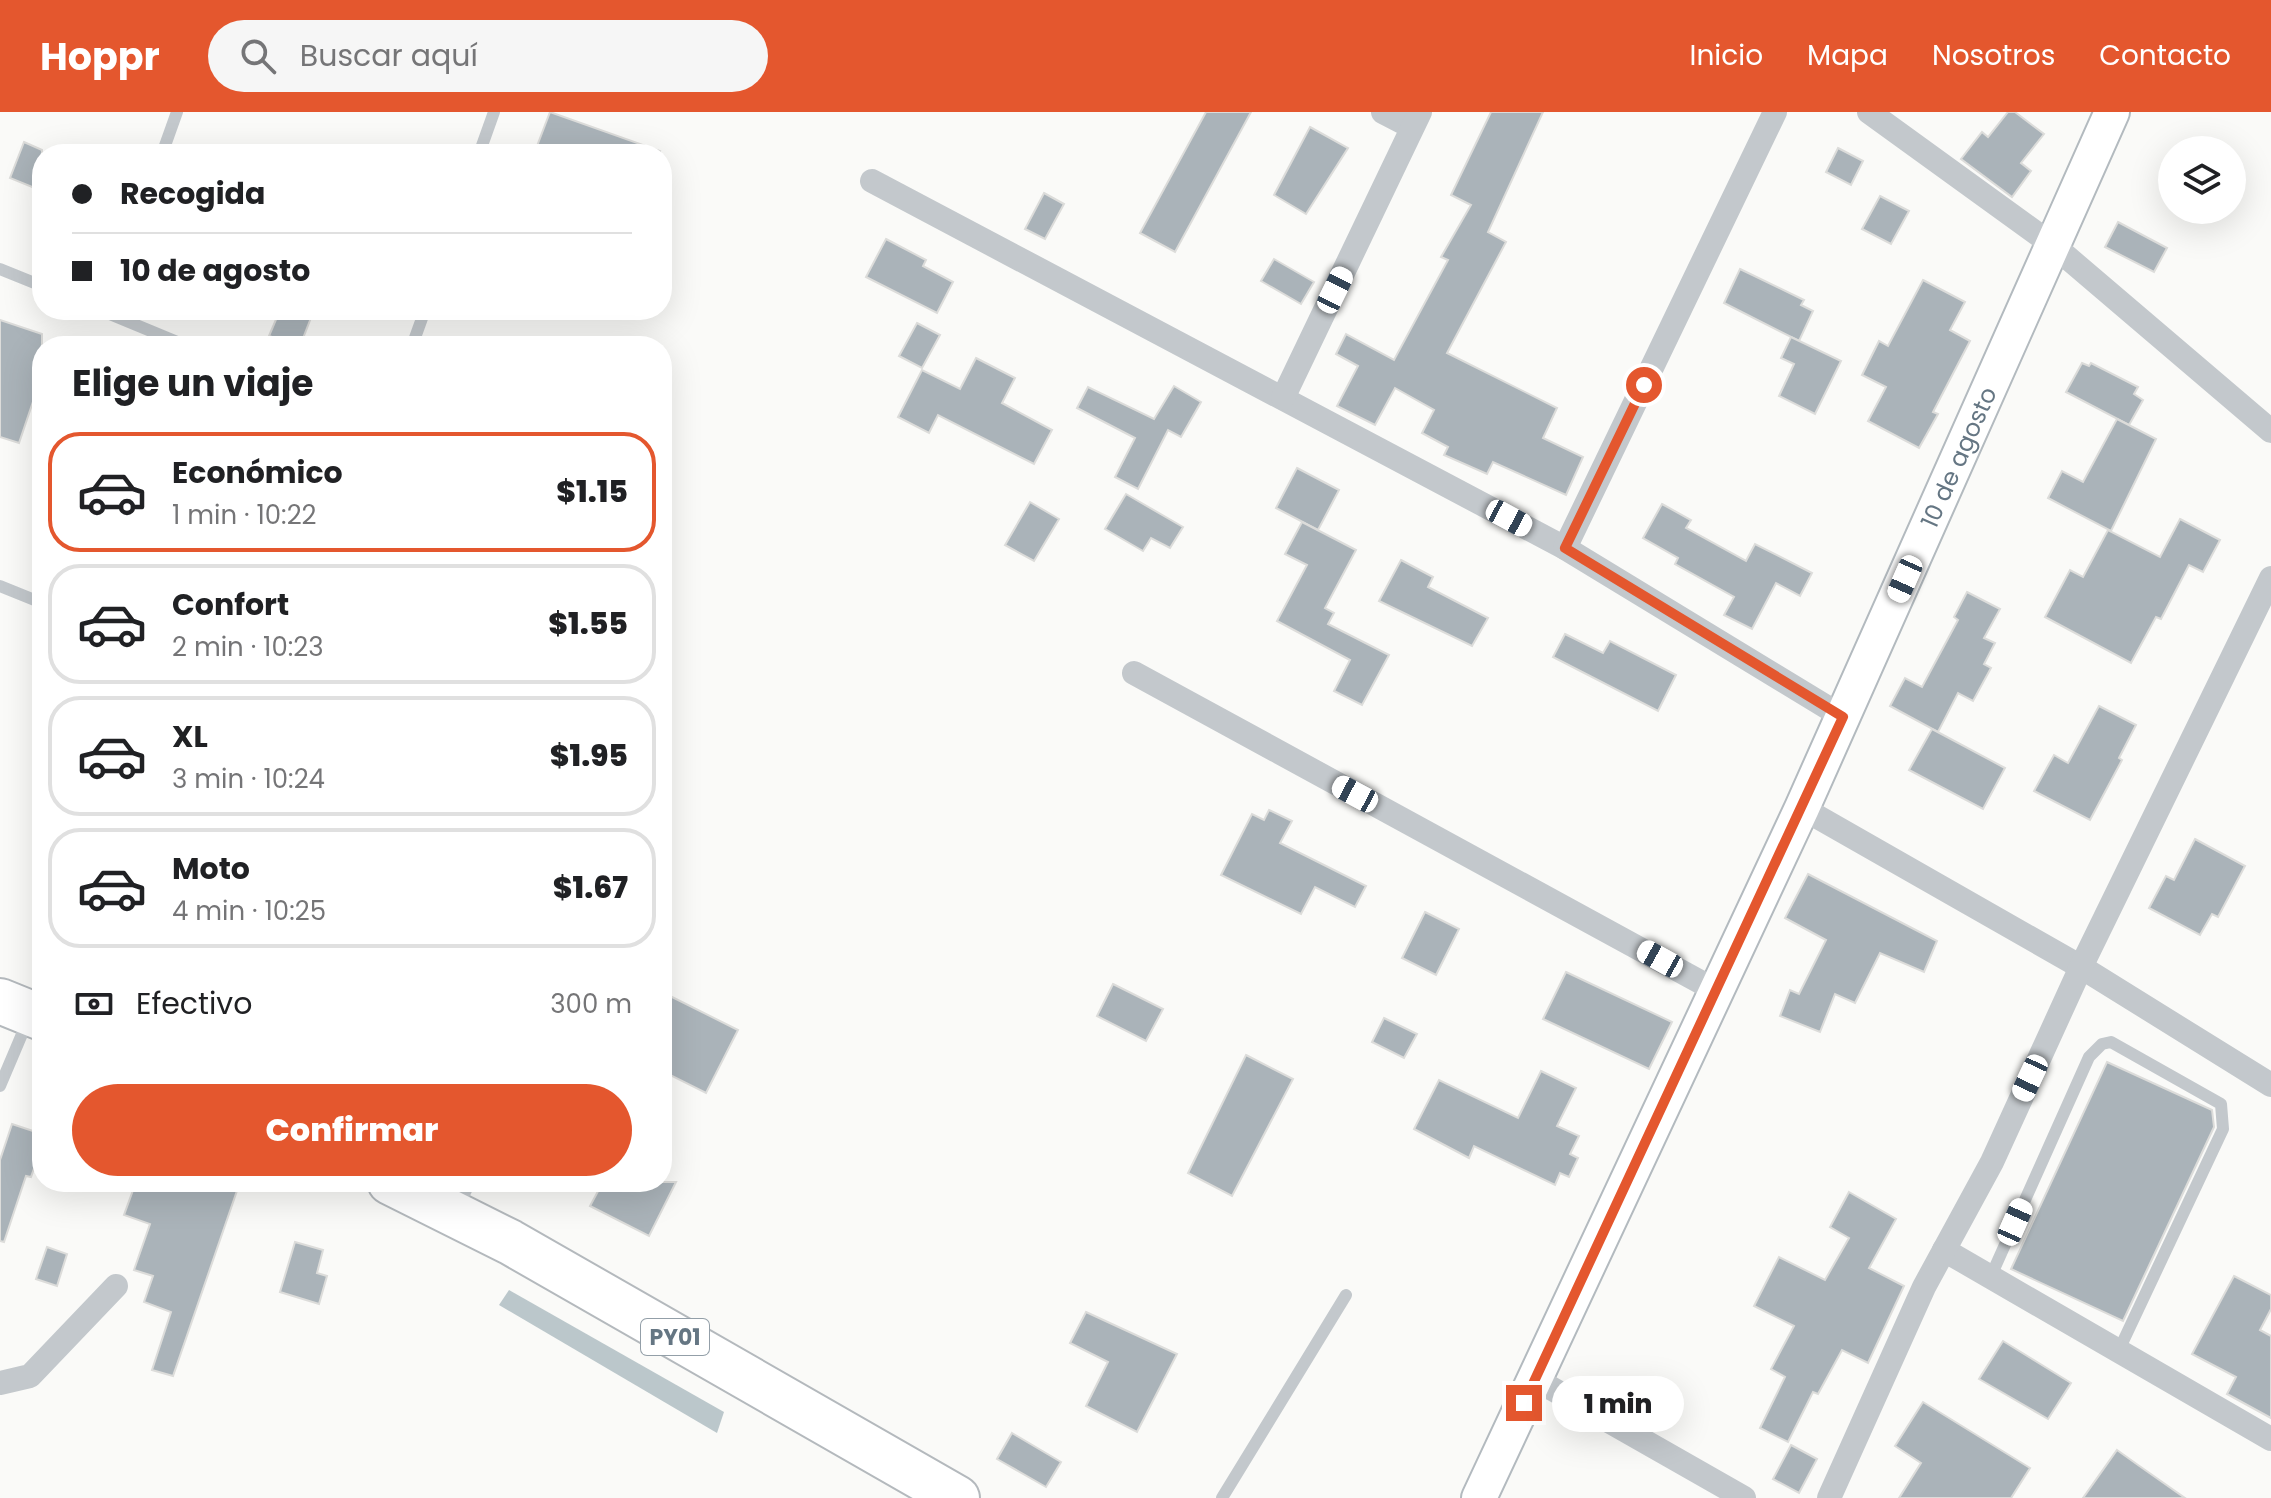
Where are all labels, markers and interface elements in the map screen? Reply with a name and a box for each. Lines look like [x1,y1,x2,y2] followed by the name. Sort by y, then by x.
[208,20,768,92] search box
[40,30,160,83] text: Hoppr
[236,34,280,78] icon: search
[300,34,478,77] text: Buscar aquí
[1690,36,1763,75] text: Inicio
[1807,36,1888,75] text: Mapa
[1932,36,2055,75] text: Nosotros
[2099,36,2231,75] text: Contacto
[2158,136,2246,224] map controls
[2158,136,2246,224] button: layers
[120,172,265,215] text: Recogida
[120,249,310,292] text: 10 de agosto
[1314,263,1356,317] car
[72,358,314,409] text: Elige un viaje
[1626,367,1662,403] route start
[1912,381,2004,533] street label: 10 de agosto
[172,451,343,494] text: Económico
[76,456,148,528] icon: car
[556,470,628,513] text: $1.15
[1482,496,1536,540] car
[172,497,317,533] text: 1 min · 10:22
[1884,552,1926,606] car
[172,583,289,626] text: Confort
[76,588,148,660] icon: car
[548,602,628,645] text: $1.55
[172,629,324,665] text: 2 min · 10:23
[172,715,208,758] text: XL
[76,720,148,792] icon: car
[550,734,628,777] text: $1.95
[172,761,325,797] text: 3 min · 10:24
[1328,772,1382,816] car
[172,847,250,890] text: Moto
[76,852,148,924] icon: car
[553,866,628,909] text: $1.67
[172,893,326,929] text: 4 min · 10:25
[1633,937,1687,981] car
[72,982,116,1026] icon: cash
[136,982,252,1025] text: Efectivo
[550,986,632,1022] text: 300 m
[2009,1051,2051,1105] car
[72,1084,632,1176] button: Confirmar
[1994,1195,2036,1249] car
[641,1319,709,1355] road number: PY01
[1552,1375,1684,1431] callout: 1 min
[1506,1385,1542,1421] route end
[1584,1386,1652,1422] text: 1 min

